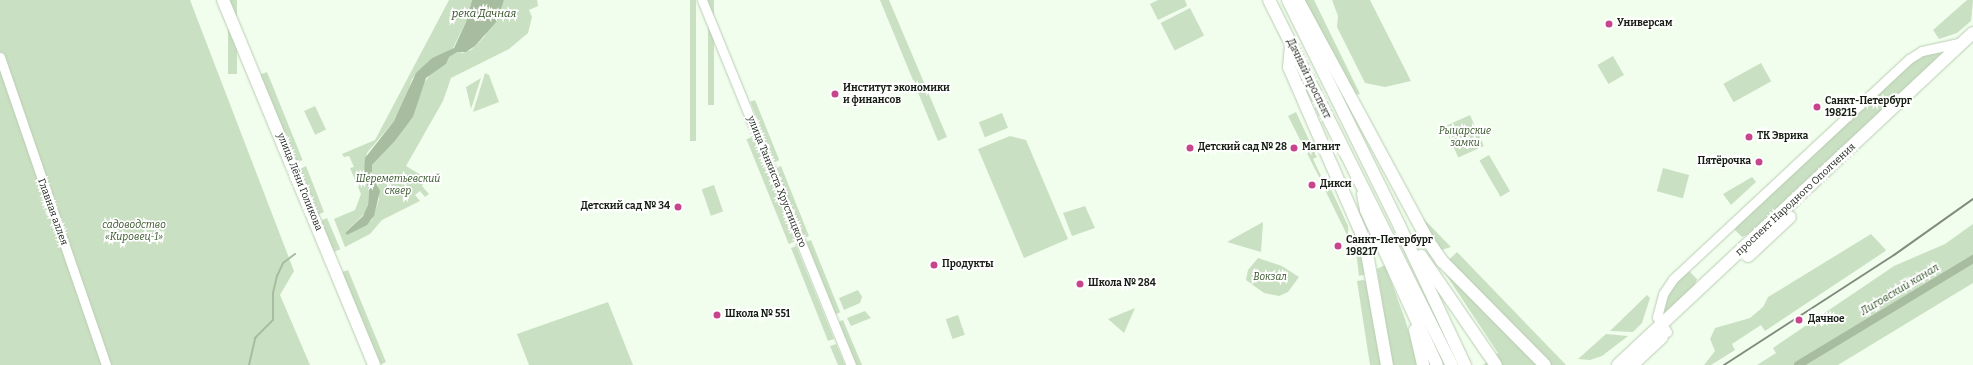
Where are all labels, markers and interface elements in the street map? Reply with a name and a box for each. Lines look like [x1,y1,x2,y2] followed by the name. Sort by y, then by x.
[452,7,516,21] water label: река Дачная
[1617,18,1672,30] place label: Универсам
[1604,19,1614,29] marker: Универсам
[1283,37,1333,121] street label: Дачный проспект
[843,82,950,106] place label: Институт экономики и финансов
[830,89,840,99] marker: Институт экономики и финансов
[1825,95,1912,118] place label: Санкт-Петербург 198215
[1812,102,1822,112] marker: Санкт-Петербург 198215
[744,114,808,250] street label: улица Танкиста Хрустицкого
[1439,125,1491,148] park label: Рыцарские замки
[274,131,324,233] street label: улица Лёни Голикова
[1757,131,1808,143] place label: ТК Эврика
[1744,132,1754,142] marker: ТК Эврика
[1734,141,1858,259] street label: проспект Народного Ополчения
[1198,142,1287,154] place label: Детский сад № 28
[1302,142,1340,154] place label: Магнит
[1185,143,1195,153] marker: Детский сад № 28
[1289,143,1299,153] marker: Магнит
[1697,156,1751,168] place label: Пятёрочка
[1754,157,1764,167] marker: Пятёрочка
[356,173,440,196] park label: Шереметьевский сквер
[34,177,70,247] street label: Главная аллея
[1320,179,1352,191] place label: Дикси
[1307,180,1317,190] marker: Дикси
[581,201,670,213] place label: Детский сад № 34
[673,202,683,212] marker: Детский сад № 34
[102,219,166,242] park label: садоводство «Кировец-1»
[1346,234,1433,258] place label: Санкт-Петербург 198217
[1333,241,1343,251] marker: Санкт-Петербург 198217
[942,259,993,271] place label: Продукты
[929,260,939,270] marker: Продукты
[1858,261,1942,319] water label: Лиговский канал
[1253,272,1287,284] park label: Вокзал
[1088,278,1156,290] place label: Школа № 284
[1075,279,1085,289] marker: Школа № 284
[725,309,790,321] place label: Школа № 551
[712,310,722,320] marker: Школа № 551
[1793,314,1805,326] marker: Дачное
[1808,314,1845,326] place label: Дачное

